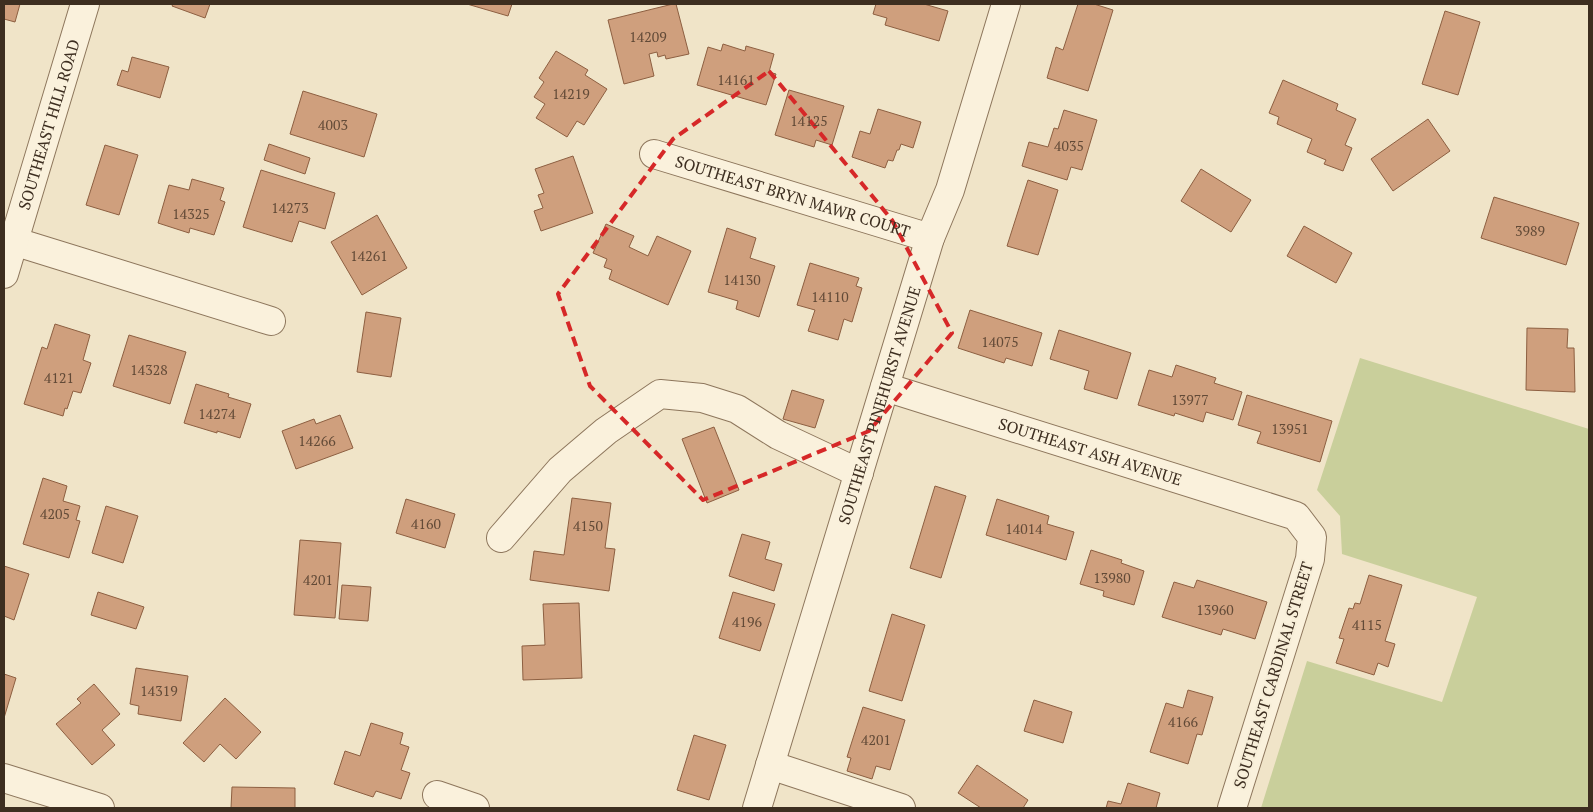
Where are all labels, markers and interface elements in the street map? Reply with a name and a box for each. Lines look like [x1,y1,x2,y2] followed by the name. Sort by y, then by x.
[629,27,667,46] house number: 14209
[13,37,85,213] street label: SOUTHEAST HILL ROAD
[717,70,755,89] house number: 14161
[552,84,590,103] house number: 14219
[790,111,828,130] house number: 14125
[318,115,348,134] house number: 4003
[1054,136,1084,155] house number: 4035
[673,150,913,242] street label: SOUTHEAST BRYN MAWR COURT
[271,198,309,217] house number: 14273
[172,204,210,223] house number: 14325
[1515,221,1545,240] house number: 3989
[350,246,388,265] house number: 14261
[723,270,761,289] house number: 14130
[833,283,926,527] street label: SOUTHEAST PINEHURST AVENUE
[811,287,849,306] house number: 14110
[981,332,1019,351] house number: 14075
[130,360,168,379] house number: 14328
[44,368,74,387] house number: 4121
[1171,390,1209,409] house number: 13977
[198,404,236,423] house number: 14274
[996,412,1185,491] street label: SOUTHEAST ASH AVENUE
[1271,419,1309,438] house number: 13951
[298,431,336,450] house number: 14266
[40,504,70,523] house number: 4205
[411,514,441,533] house number: 4160
[573,516,603,535] house number: 4150
[1005,519,1043,538] house number: 14014
[1228,559,1318,791] street label: SOUTHEAST CARDINAL STREET
[1093,568,1131,587] house number: 13980
[303,570,333,589] house number: 4201
[1196,600,1234,619] house number: 13960
[732,612,762,631] house number: 4196
[1352,615,1382,634] house number: 4115
[140,681,178,700] house number: 14319
[1168,712,1198,731] house number: 4166
[861,730,891,749] house number: 4201

